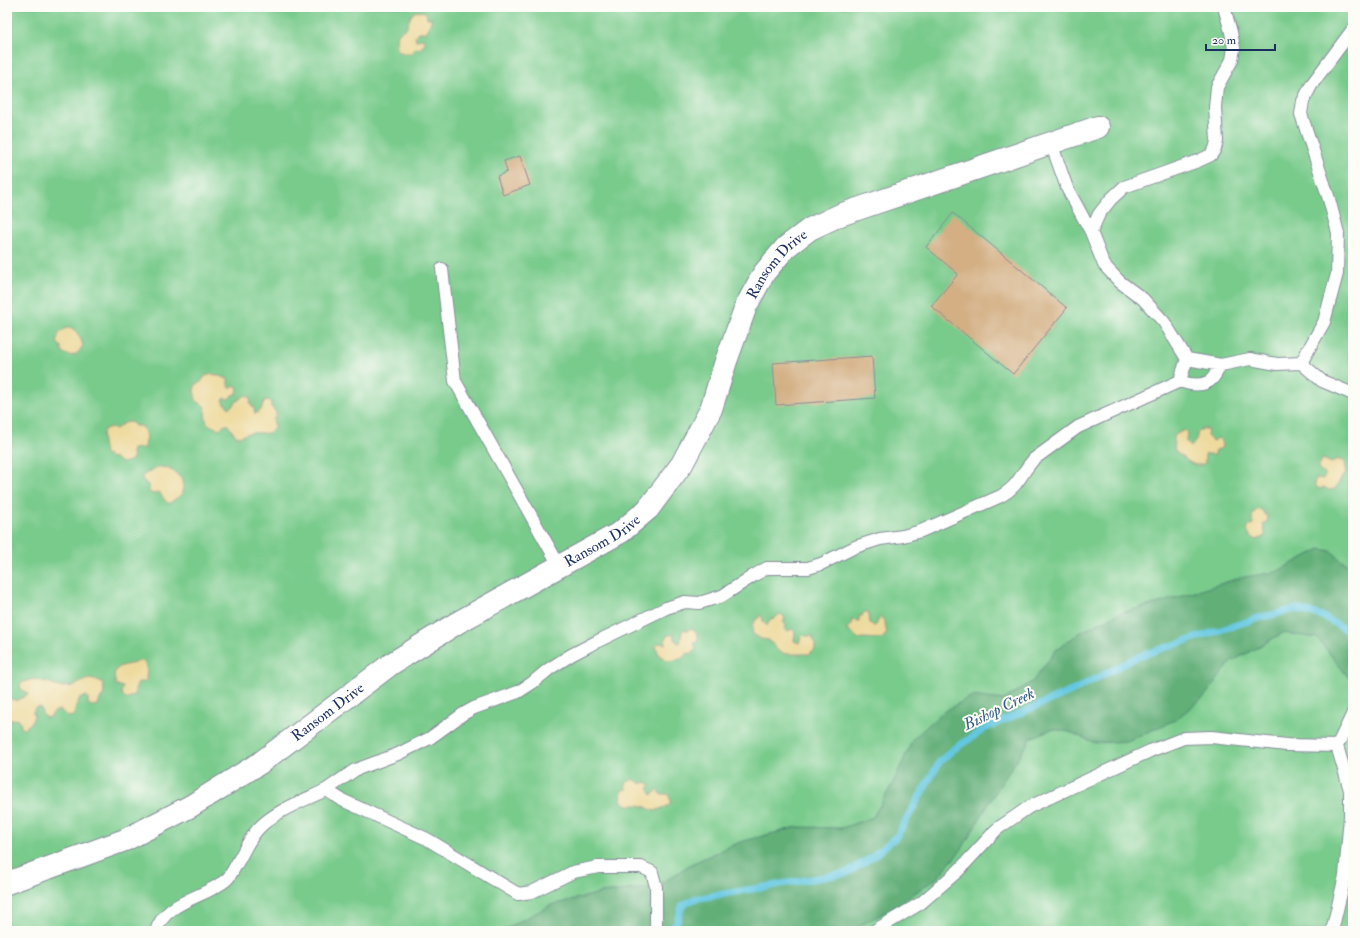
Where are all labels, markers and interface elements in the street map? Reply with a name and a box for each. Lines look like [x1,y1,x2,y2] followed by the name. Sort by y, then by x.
[1206,26,1275,52] scale bar
[1212,33,1237,48] text: 20 m
[742,225,811,302] street label: Ransom Drive
[561,510,644,571] street label: Ransom Drive
[288,678,368,745] street label: Ransom Drive
[959,683,1038,735] water label: Bishop Creek

